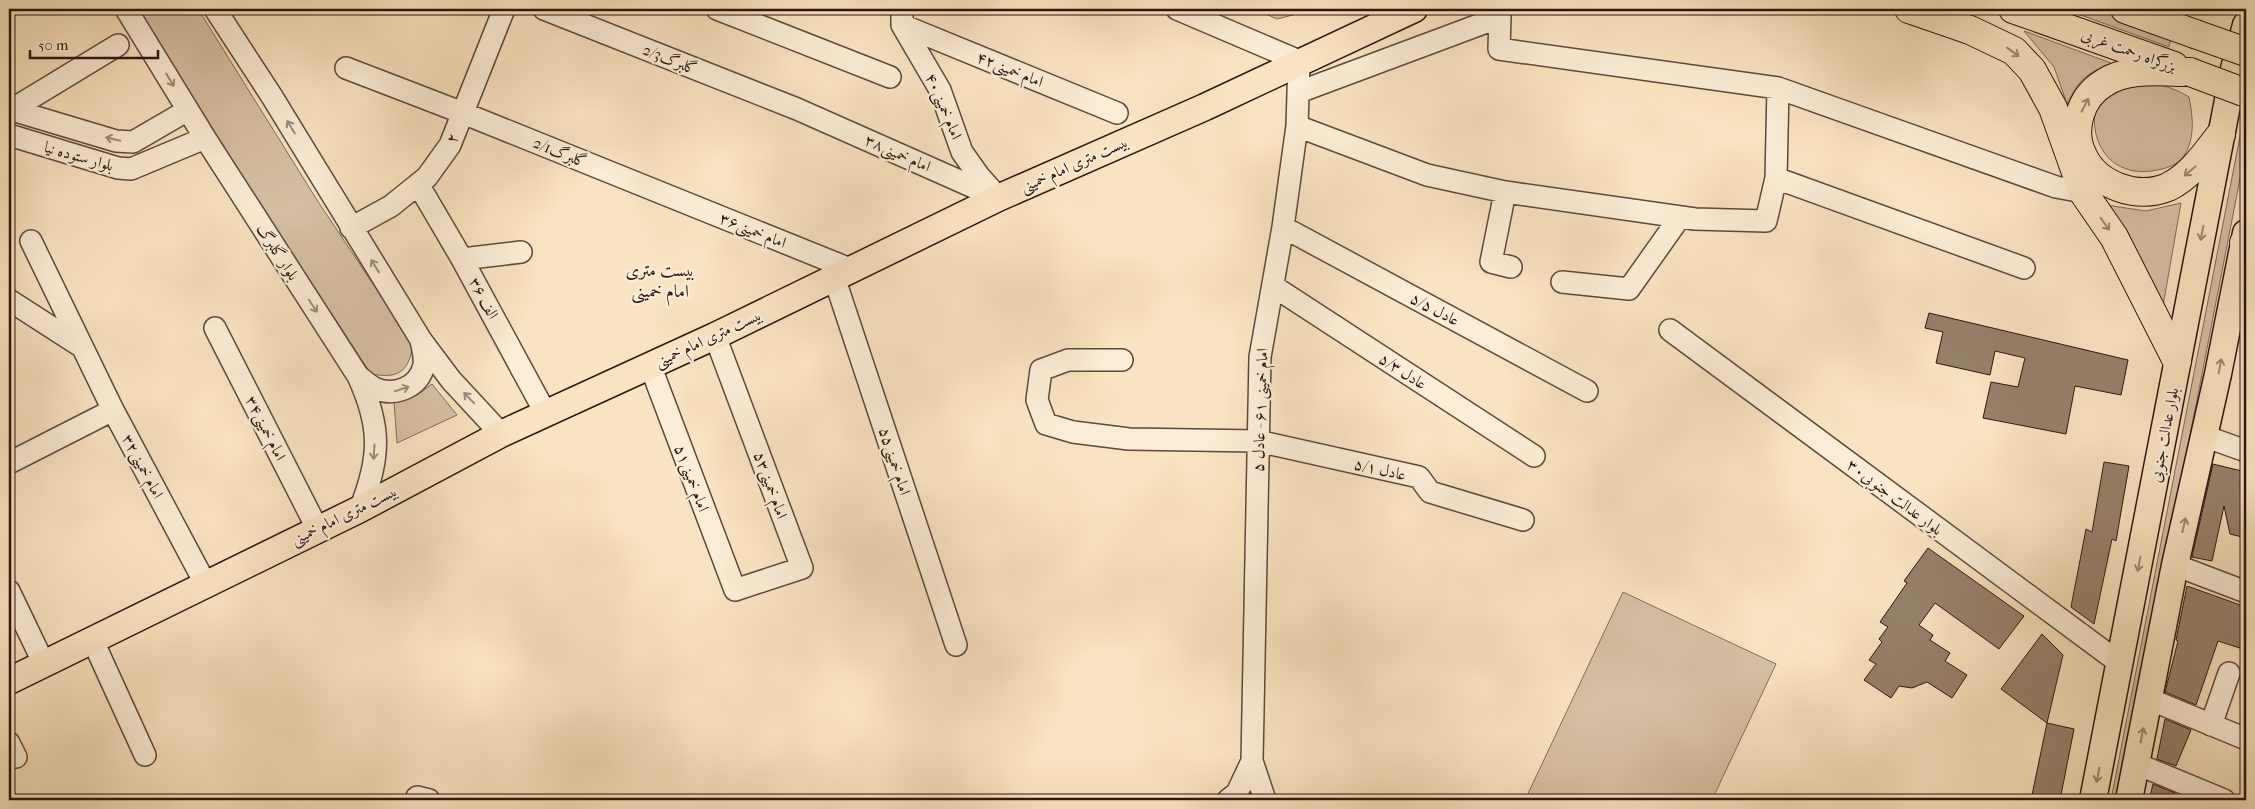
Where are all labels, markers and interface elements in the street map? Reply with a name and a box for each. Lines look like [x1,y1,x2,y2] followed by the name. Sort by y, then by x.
[2078,23,2180,78] street label: بزرگراه رحمت غربی
[30,28,158,60] scale bar
[38,36,69,54] text: 50 m
[640,40,700,79] street label: 2/3گلبرگ
[972,47,1046,96] street label: امام خمینی۴۲
[2006,47,2020,57] one-way arrow
[917,70,966,144] street label: امام خمینی۴۰
[165,73,175,87] one-way arrow
[2081,98,2090,113] one-way arrow
[285,121,295,135] one-way arrow
[441,130,463,146] street label: ۲
[860,130,934,180] street label: امام خمینی۳۸
[1017,132,1133,201] street label: بیست متری امام خمینی
[530,133,590,172] street label: 2/1گلبرگ
[105,134,121,143] one-way arrow
[42,137,116,176] street label: بلوار ستوده نیا
[2183,165,2196,176] one-way arrow
[715,208,789,257] street label: امام خمینی۳۶
[2100,216,2110,230] one-way arrow
[252,220,303,284] street label: بلوار گلبرگ
[2197,225,2206,241] one-way arrow
[369,259,380,273] one-way arrow
[625,260,695,307] district label: بیست متری امام خمینی
[465,274,503,322] street label: ۳۶ الف
[1407,288,1463,330] street label: عادل ۵/۵
[308,299,318,313] one-way arrow
[651,305,767,376] street label: بیست متری امام خمینی
[1248,348,1277,472] street label: امام خمینی ۶۱ - عادل ۵
[1376,349,1430,393] street label: عادل ۵/۳
[2215,358,2225,374] one-way arrow
[394,383,410,393] one-way arrow
[2146,386,2184,484] street label: بلوار عدالت جنوبی
[463,392,475,404] one-way arrow
[237,393,290,466] street label: امام خمینی۳۴
[870,425,915,499] street label: امام خمینی۵۵
[114,431,168,504] street label: امام خمینی۳۲
[666,442,713,516] street label: امام خمینی۵۱
[370,444,379,460] one-way arrow
[745,449,792,523] street label: امام خمینی۵۳
[1352,454,1408,484] street label: عادل ۵/۱
[1842,455,1947,541] street label: بلوار عدالت جنوبی۳۰
[288,481,403,554] street label: بیست متری امام خمینی
[2180,517,2189,533] one-way arrow
[2134,555,2144,571] one-way arrow
[2138,728,2148,744] one-way arrow
[2093,766,2103,782] one-way arrow

